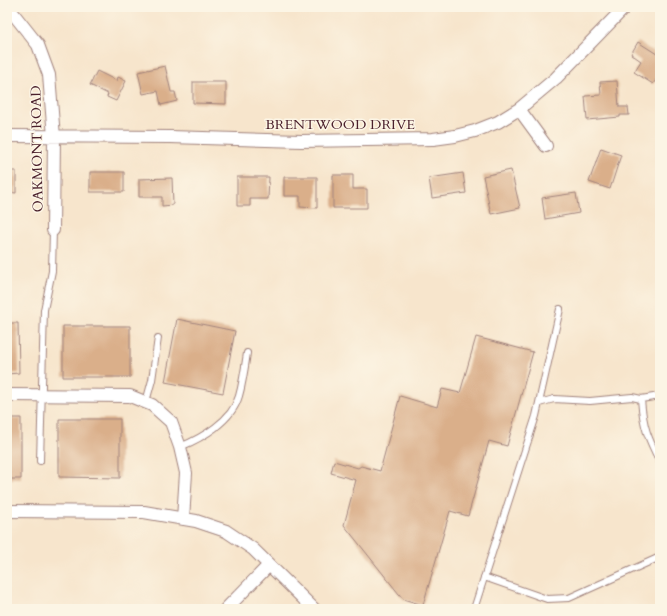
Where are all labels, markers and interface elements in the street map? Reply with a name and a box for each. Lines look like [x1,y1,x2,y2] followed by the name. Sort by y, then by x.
[26,85,48,213] street label: OAKMONT ROAD
[265,115,415,134] street label: BRENTWOOD DRIVE

